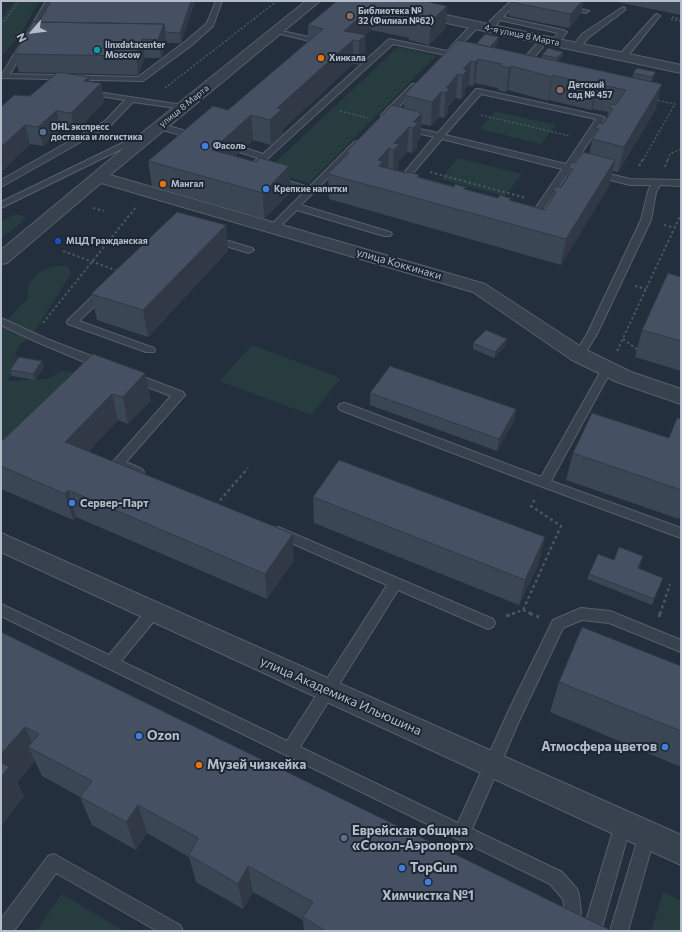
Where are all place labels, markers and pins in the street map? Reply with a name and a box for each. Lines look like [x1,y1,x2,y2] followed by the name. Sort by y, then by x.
[358,6,434,27] place label: Библиотека № 32 (Филиал №62)
[345,11,355,21] marker: Библиотека № 32 (Филиал №62)
[105,40,165,61] place label: linxdatacenter Moscow
[92,45,102,55] marker: linxdatacenter Moscow
[316,53,326,63] marker: Хинкала
[329,53,366,63] place label: Хинкала
[568,80,612,101] place label: Детский сад № 457
[555,85,565,95] marker: Детский сад № 457
[51,122,142,143] place label: DHL экспресс доставка и логистика
[38,127,48,137] marker: DHL экспресс доставка и логистика
[200,141,210,151] marker: Фасоль
[213,141,246,151] place label: Фасоль
[158,179,168,189] marker: Мангал
[171,179,204,189] place label: Мангал
[261,184,271,194] marker: Крепкие напитки
[274,184,347,194] place label: Крепкие напитки
[53,236,63,246] marker: МЦД Гражданская
[66,236,148,246] place label: МЦД Гражданская
[80,496,148,510] place label: Сервер-Парт
[67,498,77,508] marker: Сервер-Парт
[147,728,180,744] place label: Ozon
[134,731,144,741] marker: Ozon
[541,739,657,755] place label: Атмосфера цветов
[660,742,670,752] marker: Атмосфера цветов
[207,757,306,773] place label: Музей чизкейка
[194,760,204,770] marker: Музей чизкейка
[352,823,474,854] place label: Еврейская община «Сокол-Аэропорт»
[339,833,349,843] marker: Еврейская община «Сокол-Аэропорт»
[410,860,457,876] place label: TopGun
[397,863,407,873] marker: TopGun
[423,877,433,887] marker: Химчистка №1
[382,888,474,904] place label: Химчистка №1

